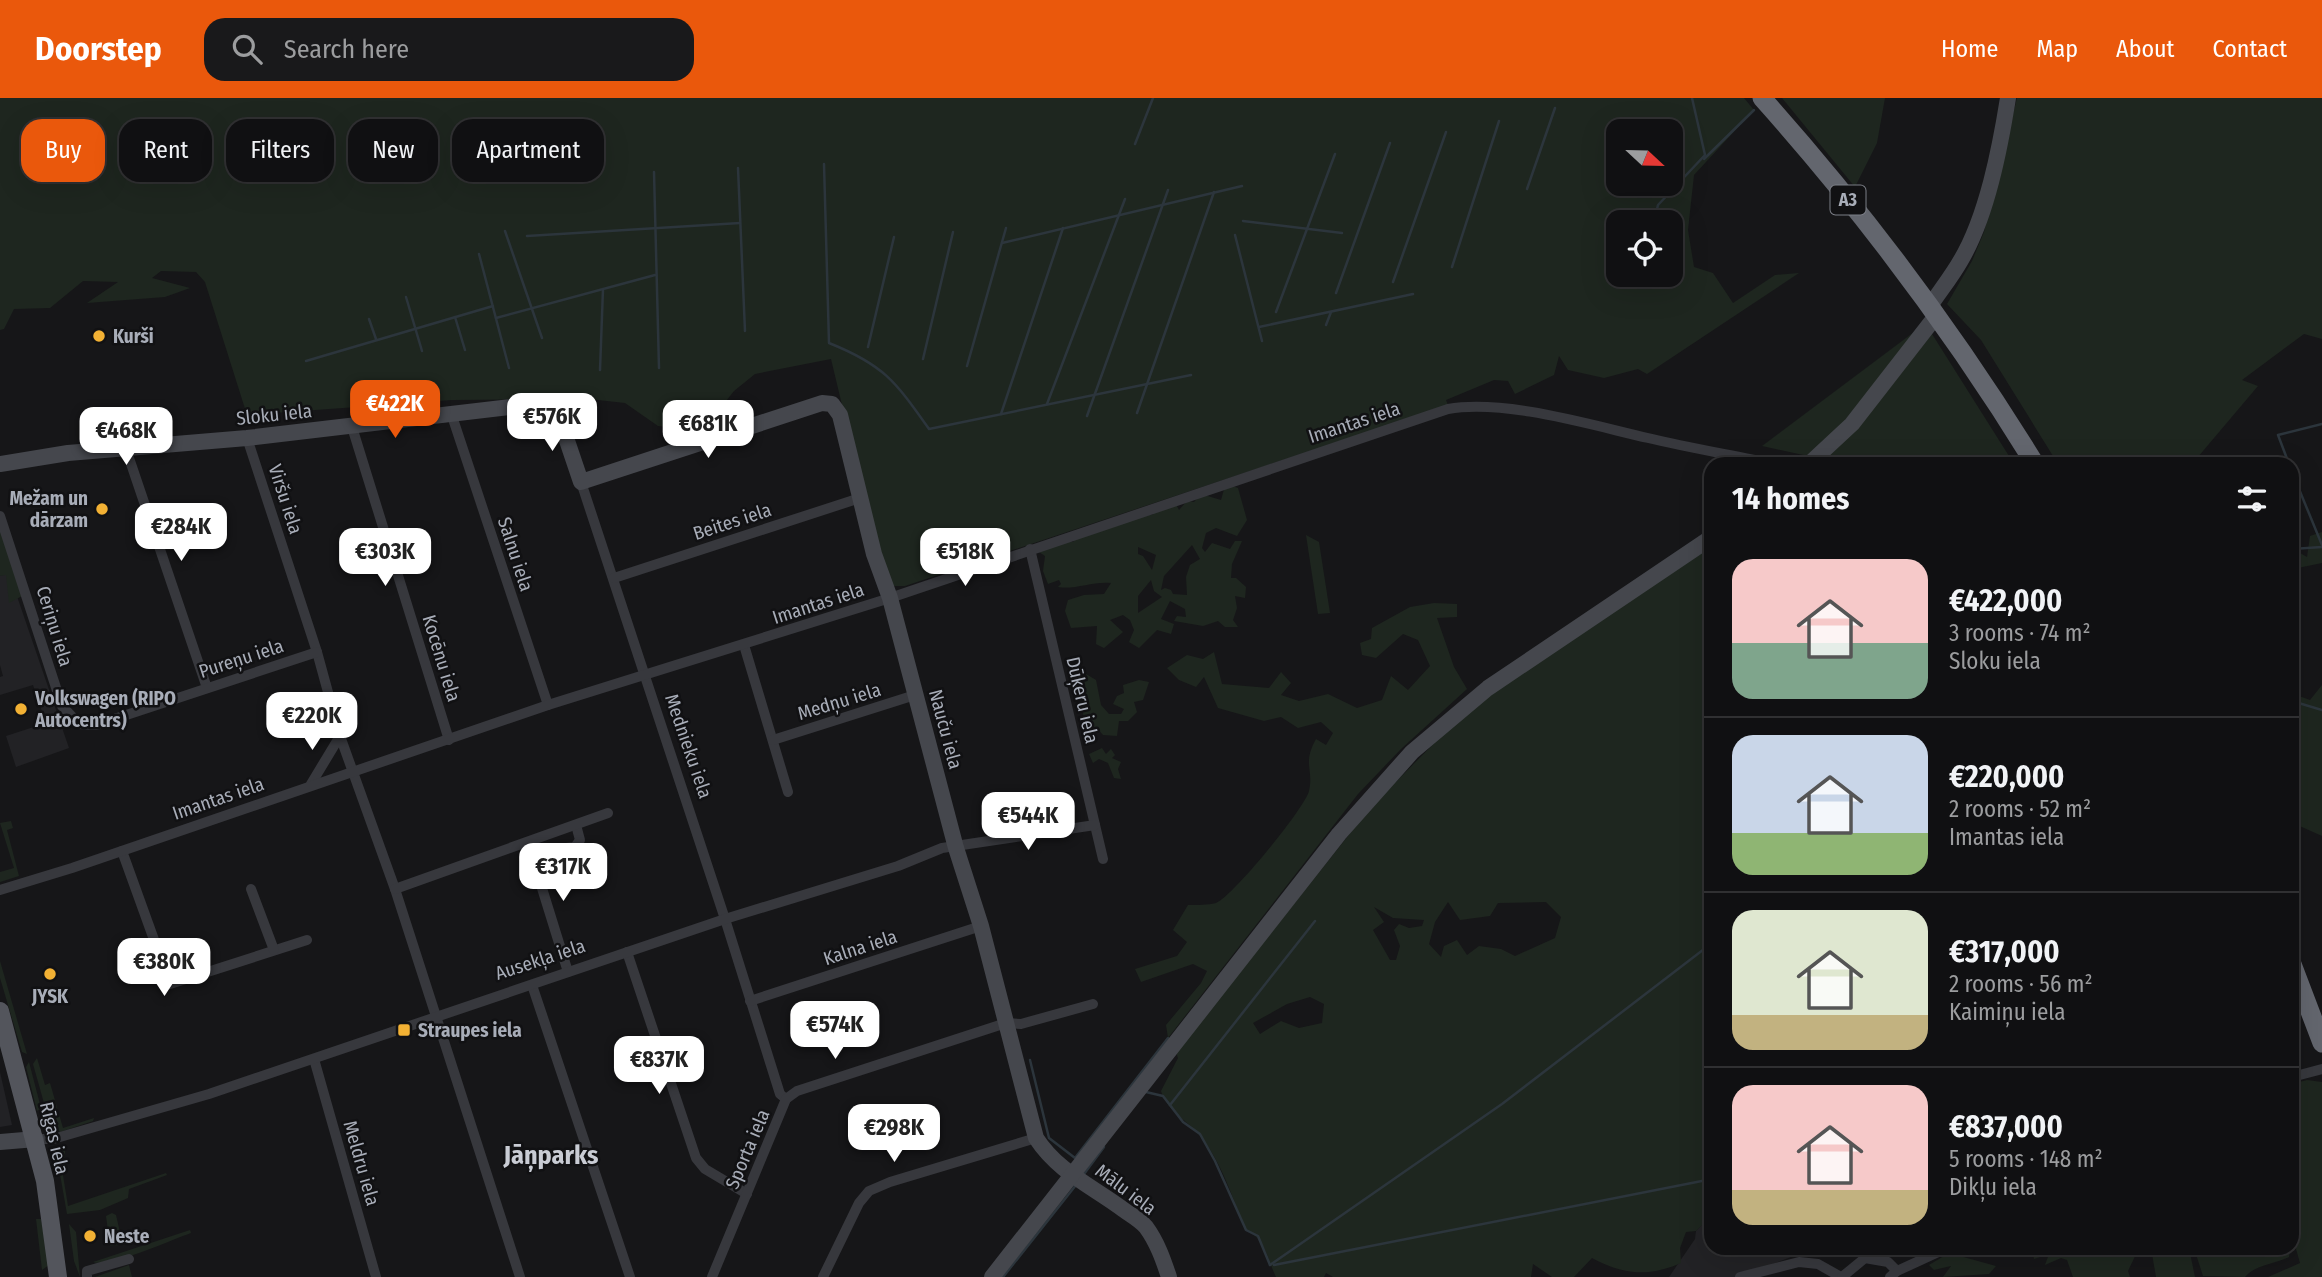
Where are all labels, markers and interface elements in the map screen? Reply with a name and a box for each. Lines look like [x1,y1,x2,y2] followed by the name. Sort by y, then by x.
[204,18,694,81] search box
[35,29,162,69] text: Doorstep
[228,30,266,68] icon: search
[284,34,409,65] text: Search here
[1941,35,1998,63] text: Home
[2036,35,2078,63] text: Map
[2116,35,2174,63] text: About
[2212,35,2287,63] text: Contact
[21,119,105,182] chip: Buy
[119,119,212,182] chip: Rent
[226,119,334,182] chip: Filters
[348,119,438,182] chip: New
[452,119,604,182] chip: Apartment
[1606,119,1684,196] north arrow
[1606,119,1683,287] map controls
[1830,186,1866,214] road number: A3
[1606,210,1683,287] button: locate
[113,325,154,348] place label: Kurši
[91,328,107,344] marker: Kurši
[346,380,444,440] pin: €422K
[366,389,424,417] text: €422K
[503,394,601,453] pin: €576K
[1305,397,1403,448] street label: Imantas iela
[235,399,313,430] street label: Sloku iela
[659,400,757,460] pin: €681K
[523,402,581,430] text: €576K
[77,408,175,467] pin: €468K
[679,409,737,437] text: €681K
[96,416,156,444] text: €468K
[264,461,308,537] street label: Viršu iela
[2233,480,2271,518] icon: filters
[1732,481,1849,517] text: 14 homes
[9,487,88,532] place label: Mežam un dārzam
[690,498,774,545] street label: Beites iela
[94,501,110,517] marker: Mežam un dārzam
[132,504,230,563] pin: €284K
[151,512,211,540] text: €284K
[493,514,538,594] street label: Salnu iela
[336,528,434,588] pin: €303K
[916,528,1014,588] pin: €518K
[355,537,415,565] text: €303K
[936,537,994,565] text: €518K
[769,578,867,629] street label: Imantas iela
[31,583,78,669] street label: Ceriņu iela
[1949,583,2063,619] text: €422,000
[1788,587,1872,671] icon: home
[417,612,466,704] street label: Kocēnu iela
[1949,619,2091,647] text: 3 rooms · 74 m²
[196,634,286,683] street label: Pureņu iela
[1949,647,2041,675] text: Sloku iela
[1061,654,1104,746] street label: Dūķeru iela
[795,678,884,725] street label: Medņu iela
[34,687,176,732] place label: Volkswagen (RIPO Autocentrs)
[924,687,967,772] street label: Nauču iela
[660,691,717,801] street label: Mednieku iela
[263,692,361,752] pin: €220K
[13,701,29,717] marker: Volkswagen (RIPO Autocentrs)
[282,701,342,729] text: €220K
[1949,759,2064,795] text: €220,000
[1788,763,1872,847] icon: home
[169,772,267,825] street label: Imantas iela
[979,792,1077,852] pin: €544K
[1949,795,2091,823] text: 2 rooms · 52 m²
[998,801,1058,829] text: €544K
[1949,823,2064,851] text: Imantas iela
[514,844,612,903] pin: €317K
[535,852,591,880] text: €317K
[820,925,900,970] street label: Kalna iela
[492,934,588,985] street label: Ausekļa iela
[1949,934,2060,970] text: €317,000
[1788,938,1872,1022] icon: home
[115,939,213,998] pin: €380K
[133,947,195,975] text: €380K
[42,966,58,982] marker: JYSK
[1949,970,2093,998] text: 2 rooms · 56 m²
[31,985,69,1008] place label: JYSK
[1949,998,2066,1026] text: Kaimiņu iela
[786,1002,884,1061] pin: €574K
[806,1010,864,1038] text: €574K
[418,1019,522,1042] place label: Straupes iela
[396,1022,412,1038] marker: Straupes iela
[610,1037,708,1096] pin: €837K
[630,1045,688,1073] text: €837K
[35,1100,74,1177] street label: Rīgas iela
[845,1104,943,1164] pin: €298K
[720,1106,775,1193] street label: Sporta iela
[1949,1109,2063,1145] text: €837,000
[864,1113,924,1141] text: €298K
[1788,1113,1872,1197] icon: home
[338,1118,385,1208] street label: Meldru iela
[503,1140,598,1172] district label: Jāņparks
[1949,1145,2103,1173] text: 5 rooms · 148 m²
[1091,1159,1161,1220] street label: Mālu iela
[1949,1173,2037,1201] text: Dikļu iela
[104,1225,150,1248] place label: Neste
[82,1228,98,1244] marker: Neste

